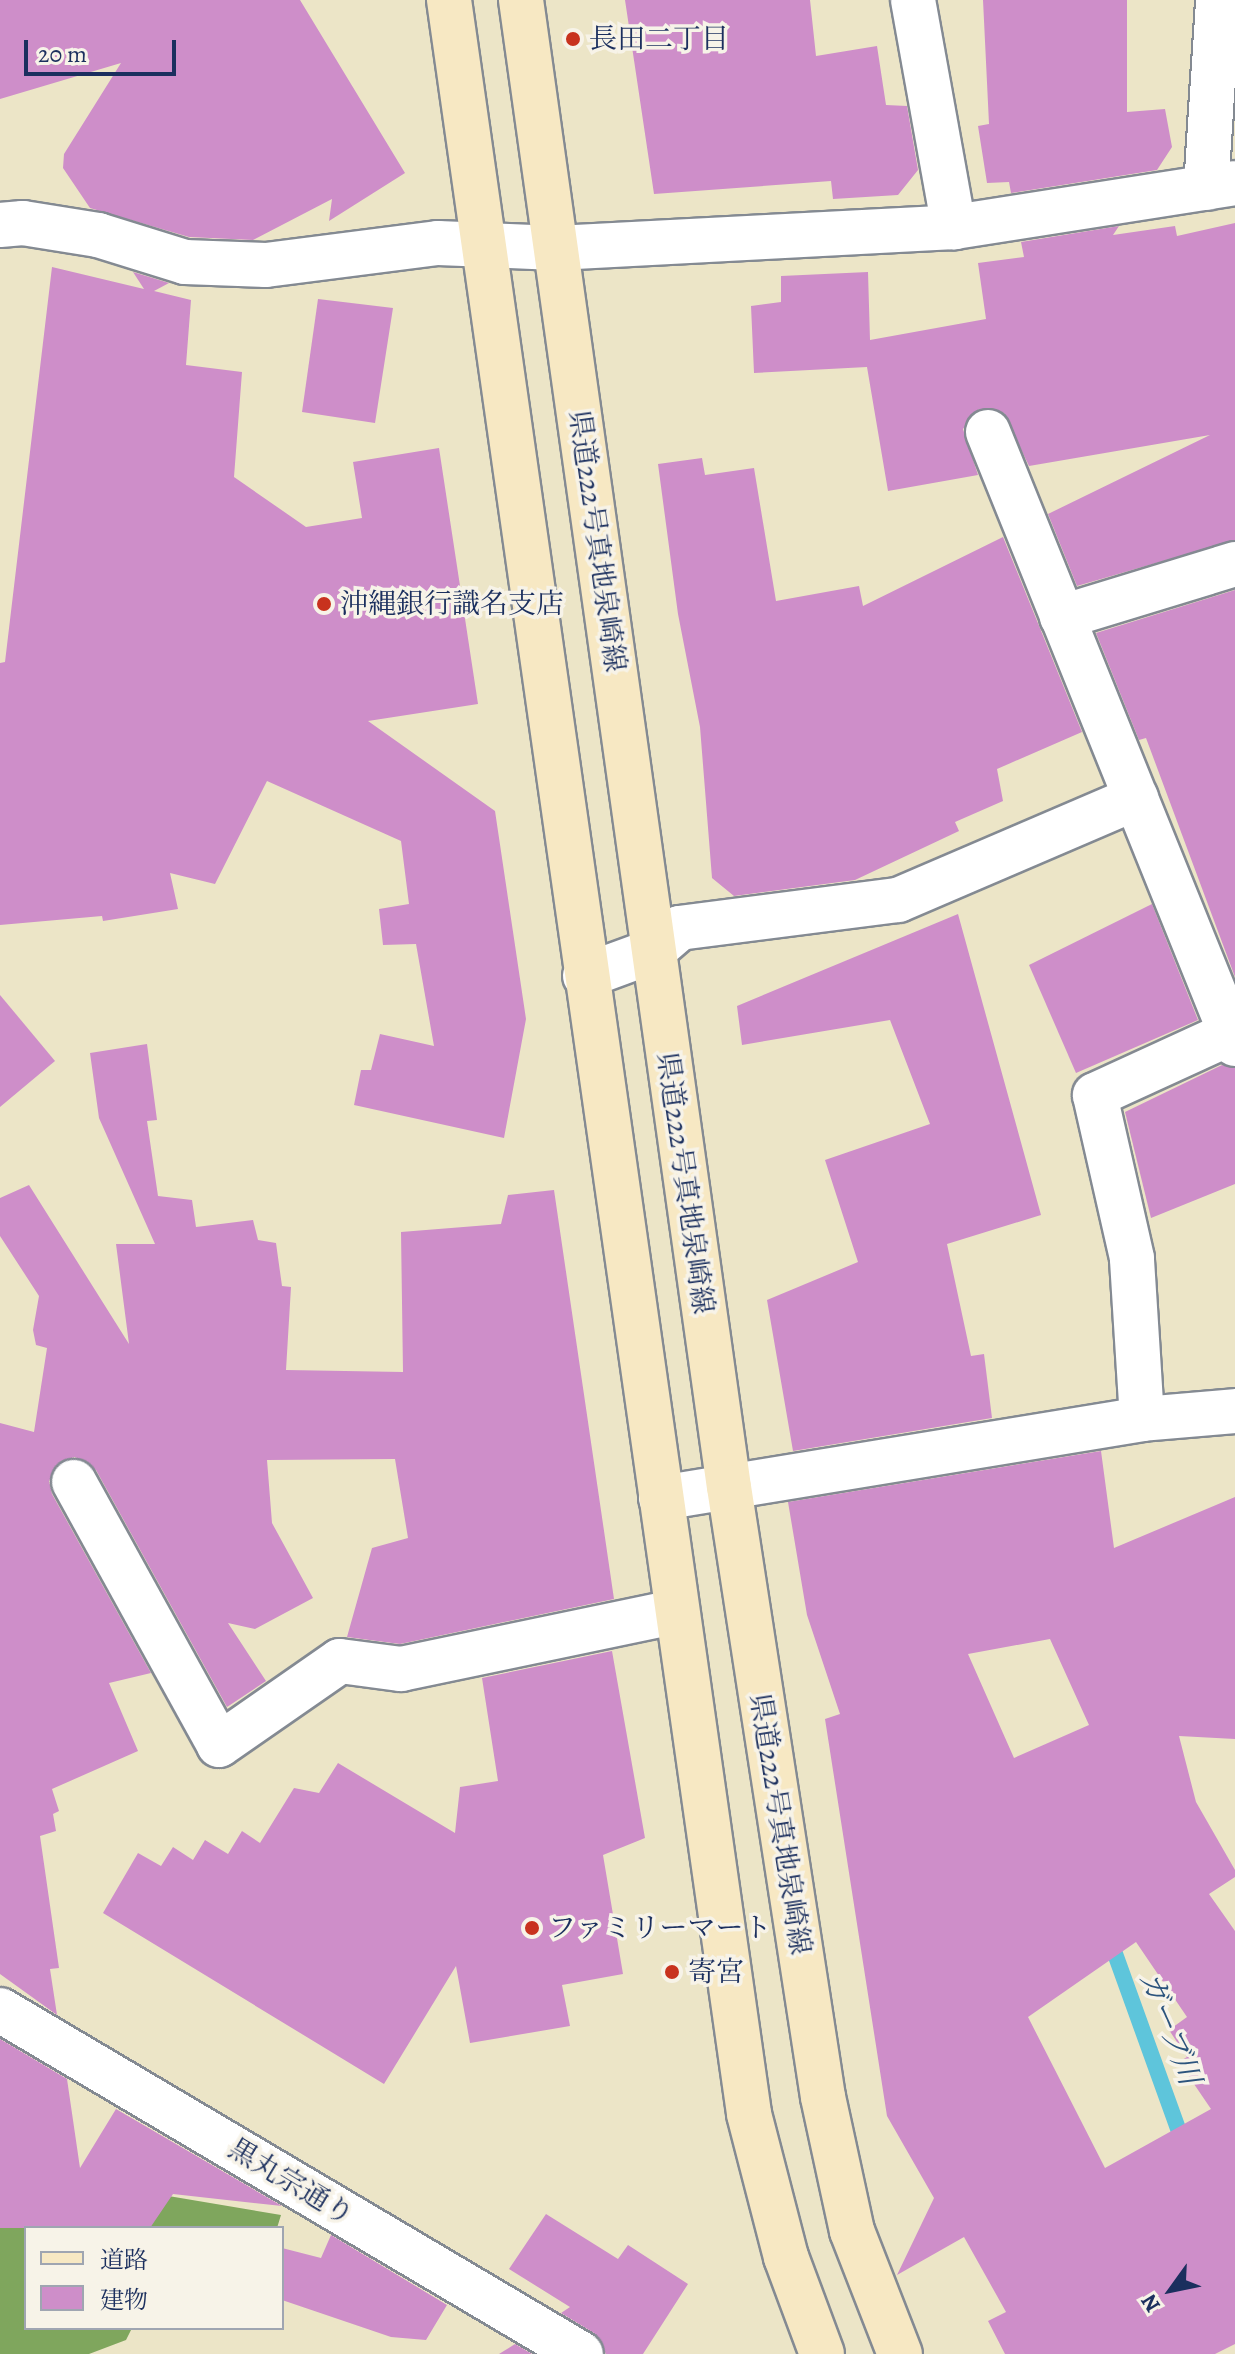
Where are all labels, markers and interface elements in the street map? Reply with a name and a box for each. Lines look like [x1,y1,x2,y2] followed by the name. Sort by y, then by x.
[589,22,729,56] place label: 長田二丁目
[28,24,180,74] scale bar
[564,30,582,48] marker: 長田二丁目
[38,38,87,70] text: 20 m
[562,408,632,674] street label: 県道222号真地泉崎線
[340,587,564,621] place label: 沖縄銀行識名支店
[315,595,333,613] marker: 沖縄銀行識名支店
[650,1050,720,1316] street label: 県道222号真地泉崎線
[743,1691,817,1957] street label: 県道222号真地泉崎線
[548,1911,772,1945] place label: ファミリーマート
[523,1919,541,1937] marker: ファミリーマート
[688,1955,744,1989] place label: 寄宮
[663,1963,681,1981] marker: 寄宮
[1132,1966,1208,2090] water label: ガーブ川
[222,2132,360,2232] street label: 黒丸宗通り
[24,2226,284,2330] legend
[100,2244,148,2276] text: 道路
[1131,2250,1211,2330] north arrow
[100,2284,148,2316] text: 建物
[1134,2288,1168,2318] text: N

